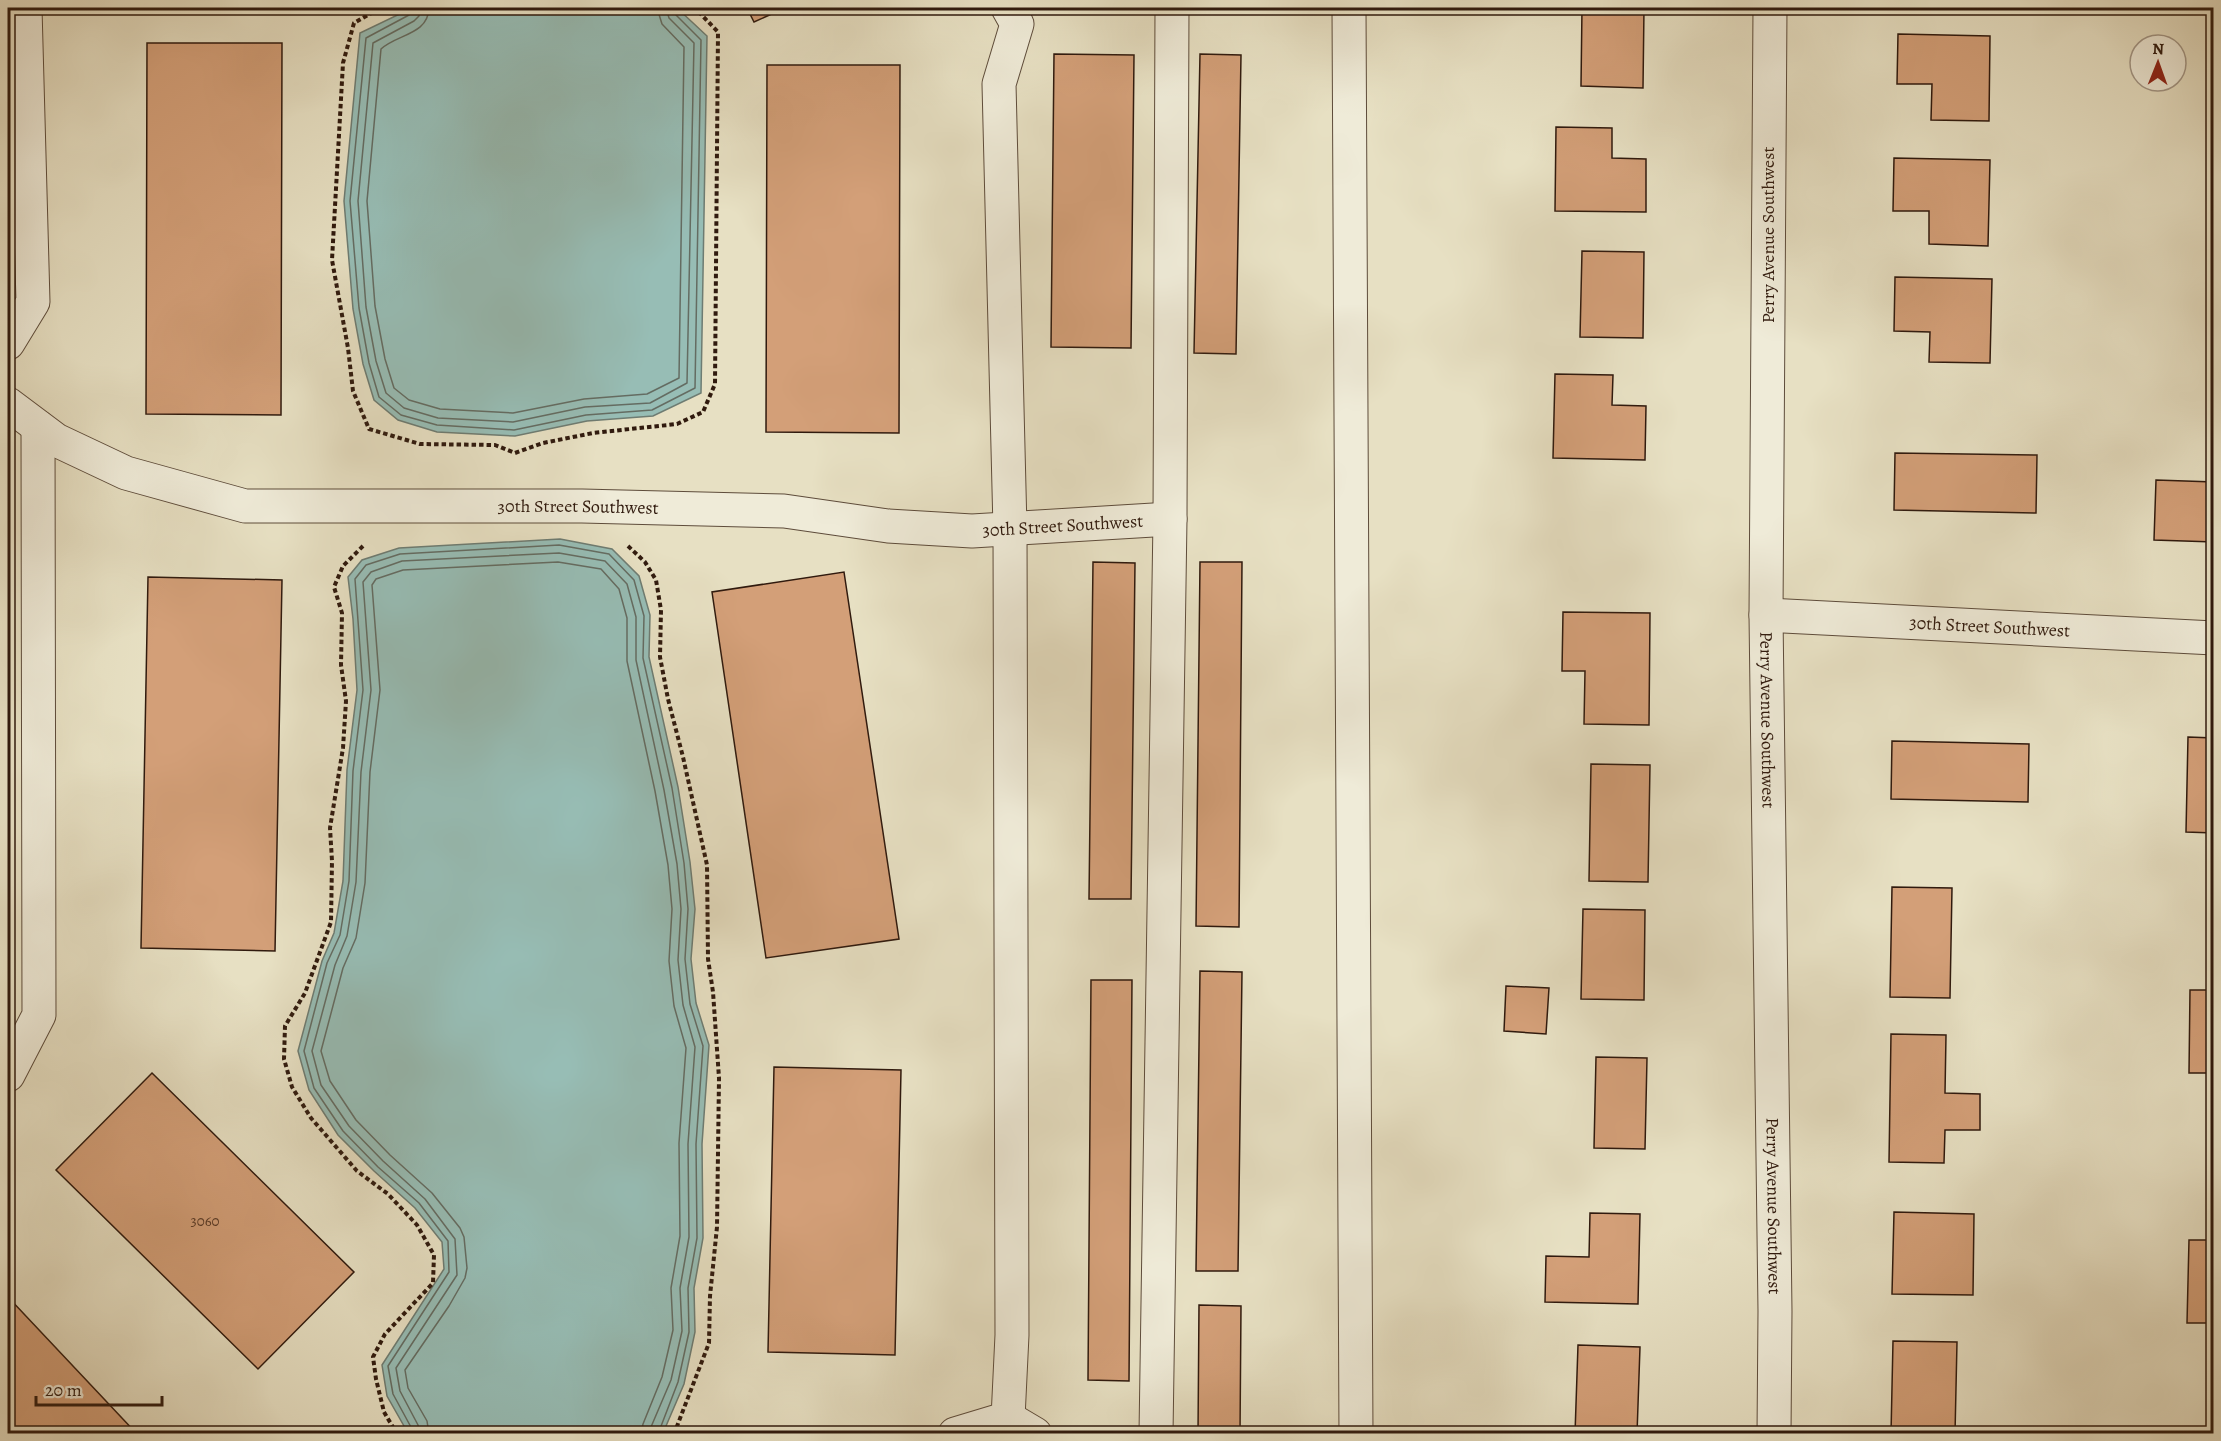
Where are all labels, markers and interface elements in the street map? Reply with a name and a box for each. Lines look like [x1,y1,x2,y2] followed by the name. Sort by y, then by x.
[2128,33,2188,93] north arrow
[2152,38,2165,60] text: N
[1756,147,1780,323] street label: Perry Avenue Southwest
[498,494,659,520] street label: 30th Street Southwest
[982,509,1144,542] street label: 30th Street Southwest
[1909,610,2071,643] street label: 30th Street Southwest
[1754,631,1781,809] street label: Perry Avenue Southwest
[1760,1117,1787,1295] street label: Perry Avenue Southwest
[190,1211,220,1231] house number: 3060
[36,1369,162,1407] scale bar
[45,1378,82,1402] text: 20 m

